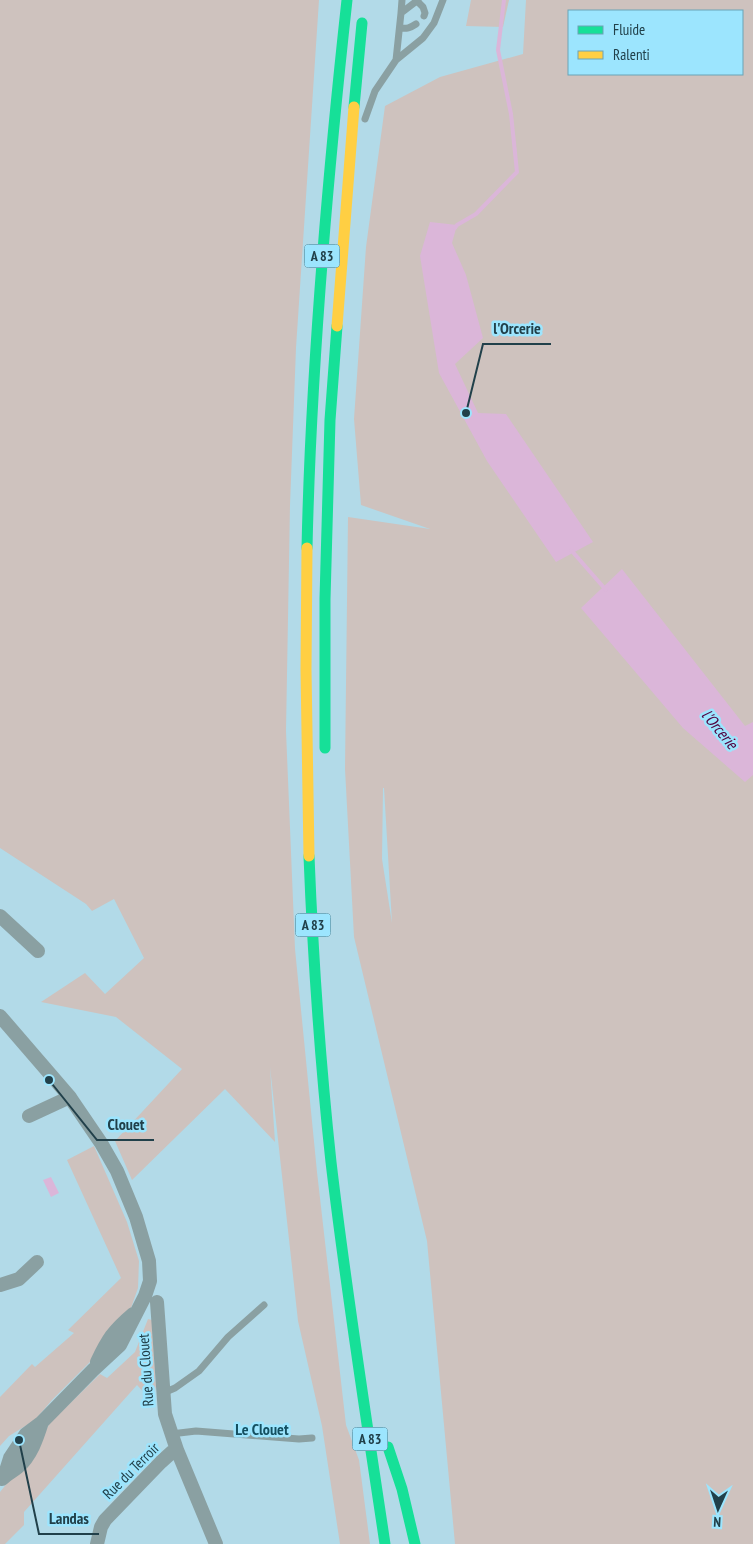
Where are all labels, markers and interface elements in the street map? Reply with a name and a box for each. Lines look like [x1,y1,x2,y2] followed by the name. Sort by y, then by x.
[568,10,743,75] legend
[613,20,645,39] text: Fluide
[613,45,650,64] text: Ralenti
[304,245,340,268] road number: A 83
[483,313,551,344] callout: l'Orcerie
[493,318,541,338] text: l'Orcerie
[698,705,743,754] water label: l'Orcerie
[296,914,330,936] road number: A 83
[97,1109,154,1140] callout: Clouet
[108,1114,145,1134] text: Clouet
[133,1333,158,1407] street label: Rue du Clouet
[235,1419,289,1439] district label: Le Clouet
[352,1428,388,1450] road number: A 83
[98,1438,164,1503] street label: Rue du Terroir
[693,1484,743,1534] north arrow
[39,1503,99,1534] callout: Landas
[49,1508,89,1528] text: Landas
[713,1513,722,1531] text: N

